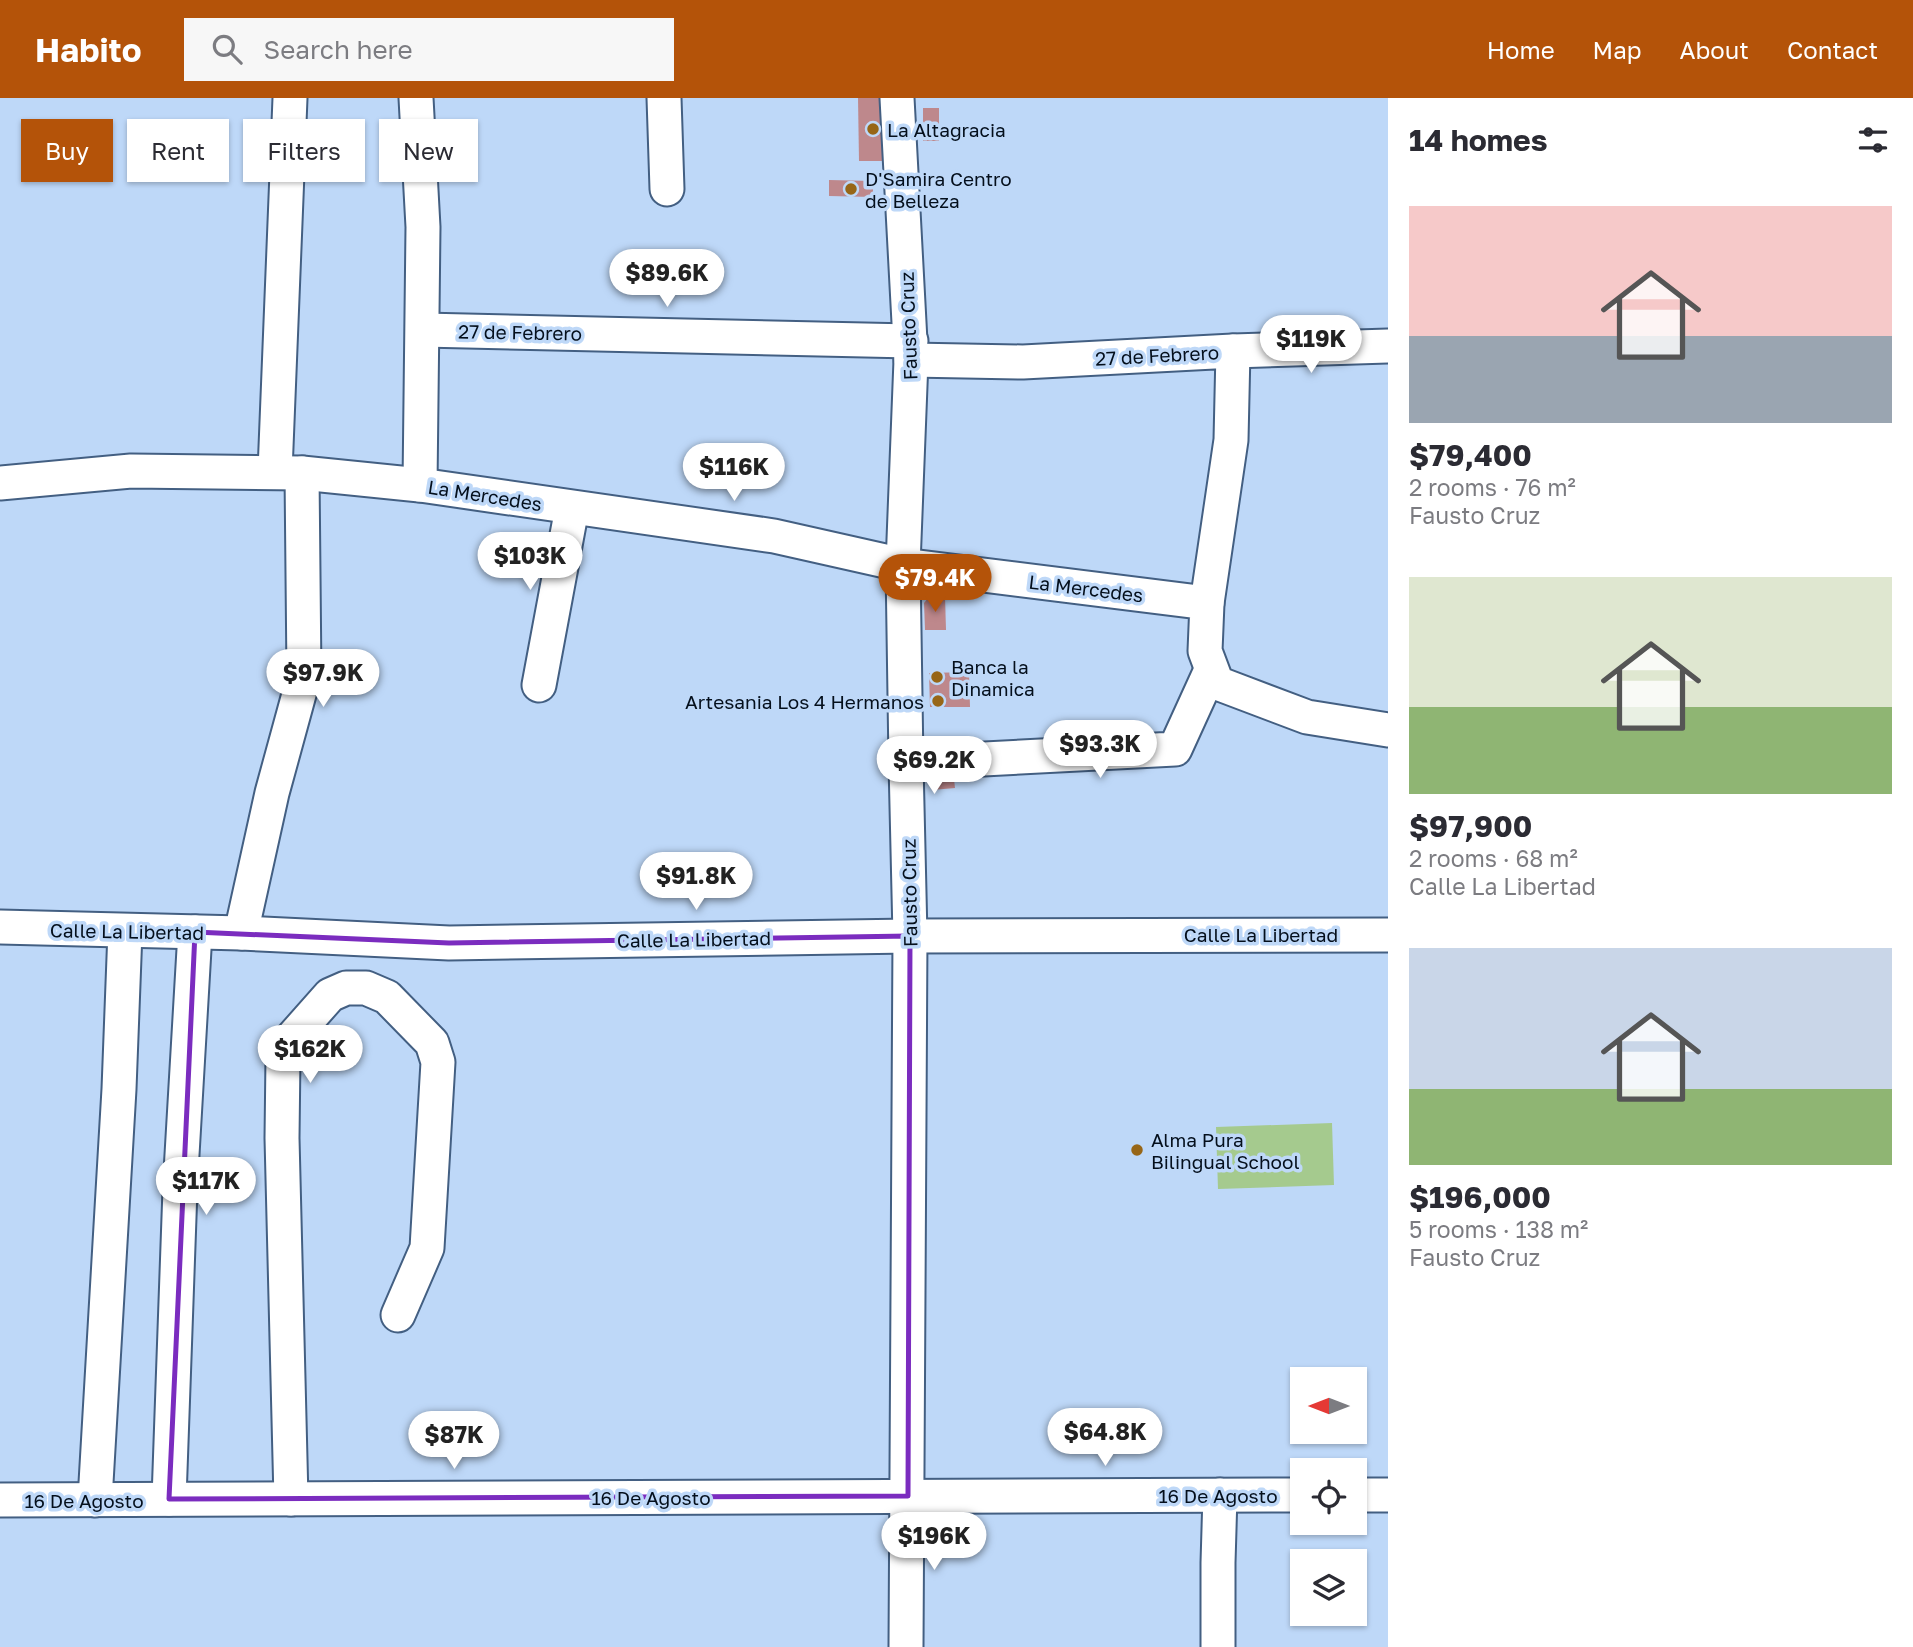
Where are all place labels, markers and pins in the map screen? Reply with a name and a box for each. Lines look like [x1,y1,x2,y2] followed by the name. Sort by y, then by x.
[887,118,1006,141] place label: La Altagracia
[865,121,881,137] marker: La Altagracia
[865,167,1012,212] place label: D'Samira Centro de Belleza
[843,181,859,197] marker: D'Samira Centro de Belleza
[610,250,724,309] pin: $89.6K
[1262,316,1360,375] pin: $119K
[685,444,783,503] pin: $116K
[481,532,579,592] pin: $103K
[878,554,992,614] pin: $79.4K
[266,650,380,709] pin: $97.9K
[951,655,1035,700] place label: Banca la Dinamica
[929,669,945,685] marker: Banca la Dinamica
[685,690,924,713] place label: Artesania Los 4 Hermanos
[930,693,946,709] marker: Artesania Los 4 Hermanos
[1043,720,1157,780] pin: $93.3K
[877,736,991,796] pin: $69.2K
[639,852,753,912] pin: $91.8K
[261,1026,359,1085] pin: $162K
[1151,1128,1300,1173] place label: Alma Pura Bilingual School
[1129,1142,1145,1158] marker: Alma Pura Bilingual School
[157,1158,255,1217] pin: $117K
[1048,1408,1162,1468] pin: $64.8K
[413,1412,495,1471] pin: $87K
[885,1512,983,1572] pin: $196K

